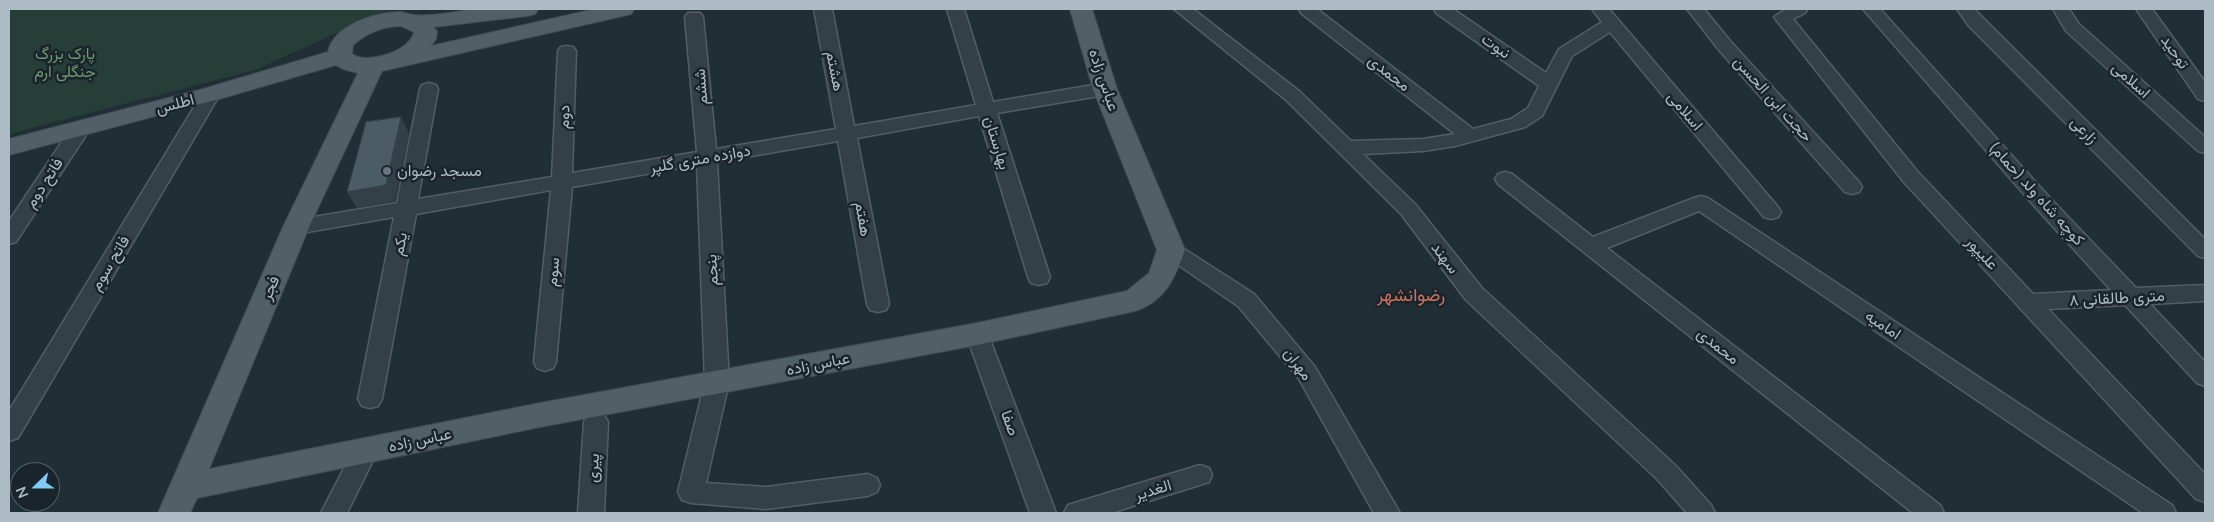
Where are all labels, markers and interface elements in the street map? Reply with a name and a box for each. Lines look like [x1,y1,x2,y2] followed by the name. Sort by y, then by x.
[1478,29,1514,63] street label: نبوت
[2157,31,2193,73] street label: توحید
[34,44,96,82] park label: پارک بزرگ جنگلی ارم
[1084,46,1124,114] street label: عباس زاده
[822,49,848,93] street label: هشتم
[1364,51,1414,95] street label: محمدی
[1729,52,1817,146] street label: حجت ابن الحسن
[2108,58,2154,102] street label: اسلامی
[690,68,712,106] street label: ششم
[1663,88,1707,134] street label: اسلامی
[154,90,196,118] street label: اطلس
[554,105,574,129] street label: دوم
[2066,112,2102,148] street label: زارعی
[980,114,1014,172] street label: بهارستان
[1986,138,2088,250] street label: کوچه شاه ولد (حمام)
[648,141,752,177] street label: دوازده متری گلپر
[21,154,67,212] street label: فاتح دوم
[397,161,482,181] place label: مسجد رضوان
[381,165,393,177] marker: مسجد رضوان
[851,200,875,238] street label: هفتم
[388,231,412,257] street label: یکم
[86,232,134,294] street label: فاتح سوم
[1962,232,2002,274] street label: علیپور
[1427,238,1463,278] street label: سهند
[702,254,722,286] street label: پنجم
[542,257,564,287] street label: سوم
[256,273,284,303] street label: فجر
[1377,284,1445,306] district label: رضوانشهر
[2069,286,2165,310] street label: ۸ متری طالقانی
[1861,306,1905,344] street label: امامیه
[1693,324,1743,368] street label: محمدی
[1279,344,1317,384] street label: مهران
[785,348,851,380] street label: عباس زاده
[997,408,1023,438] street label: صفا
[387,424,453,456] street label: عباس زاده
[583,453,603,483] street label: پیری
[10,462,60,512] north arrow
[1132,475,1174,505] street label: الغدیر
[12,484,31,501] text: N

